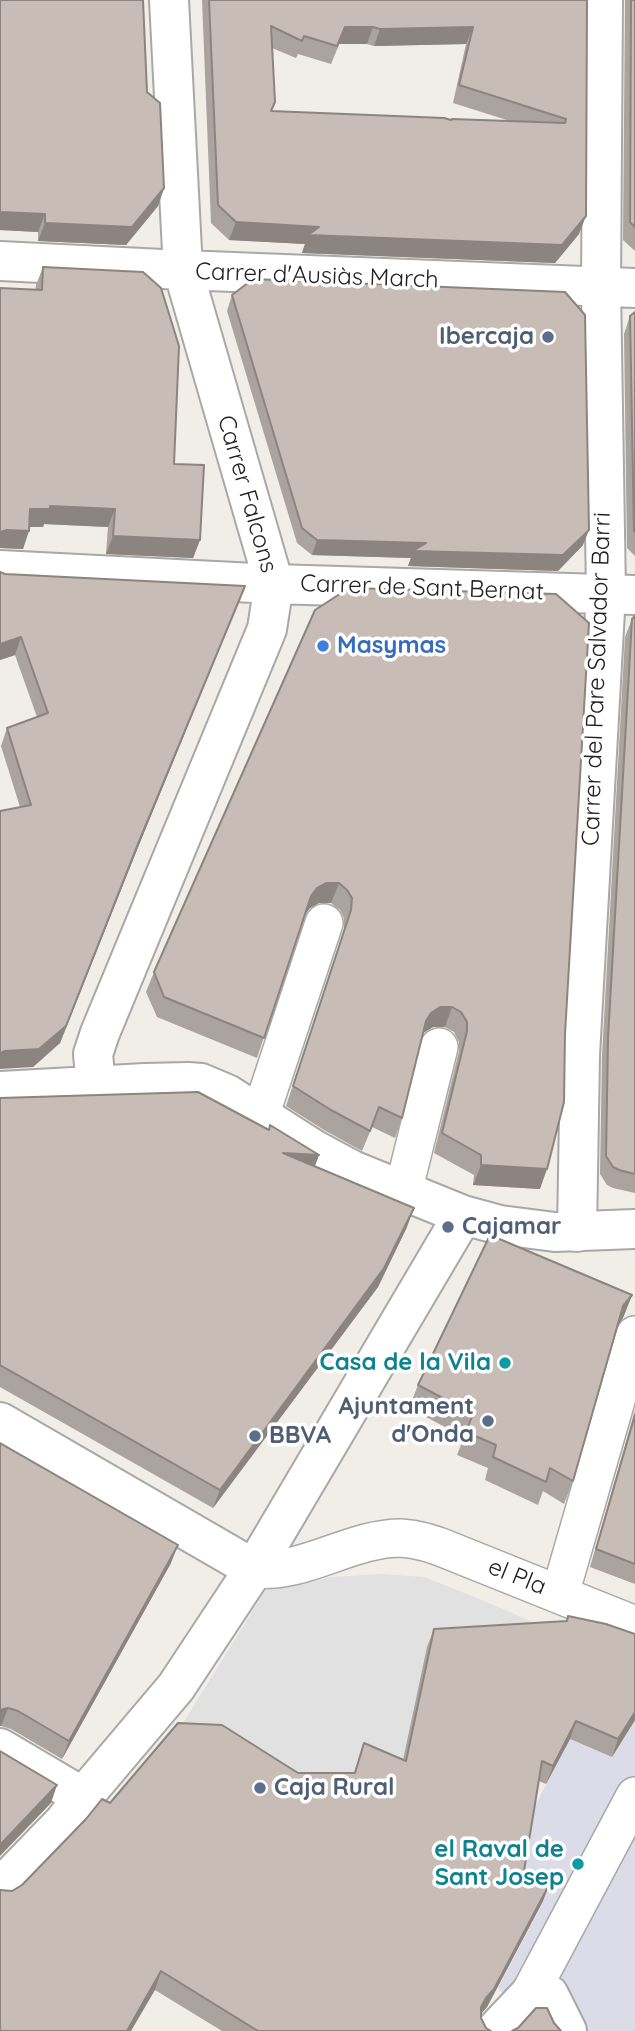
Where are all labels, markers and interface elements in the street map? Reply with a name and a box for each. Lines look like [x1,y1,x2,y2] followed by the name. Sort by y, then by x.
[195,257,439,295] street label: Carrer d'Ausiàs March
[439,323,534,351] place label: Ibercaja
[540,329,556,345] marker: Ibercaja
[211,412,283,576] street label: Carrer Falcons
[577,512,617,846] street label: Carrer del Pare Salvador Barri
[300,569,544,607] street label: Carrer de Sant Bernat
[337,632,446,660] place label: Masymas
[315,638,331,654] marker: Masymas
[462,1213,561,1241] place label: Cajamar
[440,1219,456,1235] marker: Cajamar
[320,1349,491,1377] place label: Casa de la Vila
[497,1355,513,1371] marker: Casa de la Vila
[338,1393,474,1449] place label: Ajuntament d'Onda
[480,1413,496,1429] marker: Ajuntament d'Onda
[269,1422,331,1450] place label: BBVA
[247,1428,263,1444] marker: BBVA
[484,1552,550,1602] street label: el Pla
[274,1774,395,1802] place label: Caja Rural
[252,1780,268,1796] marker: Caja Rural
[434,1836,564,1892] place label: el Raval de Sant Josep
[570,1856,586,1872] marker: el Raval de Sant Josep

